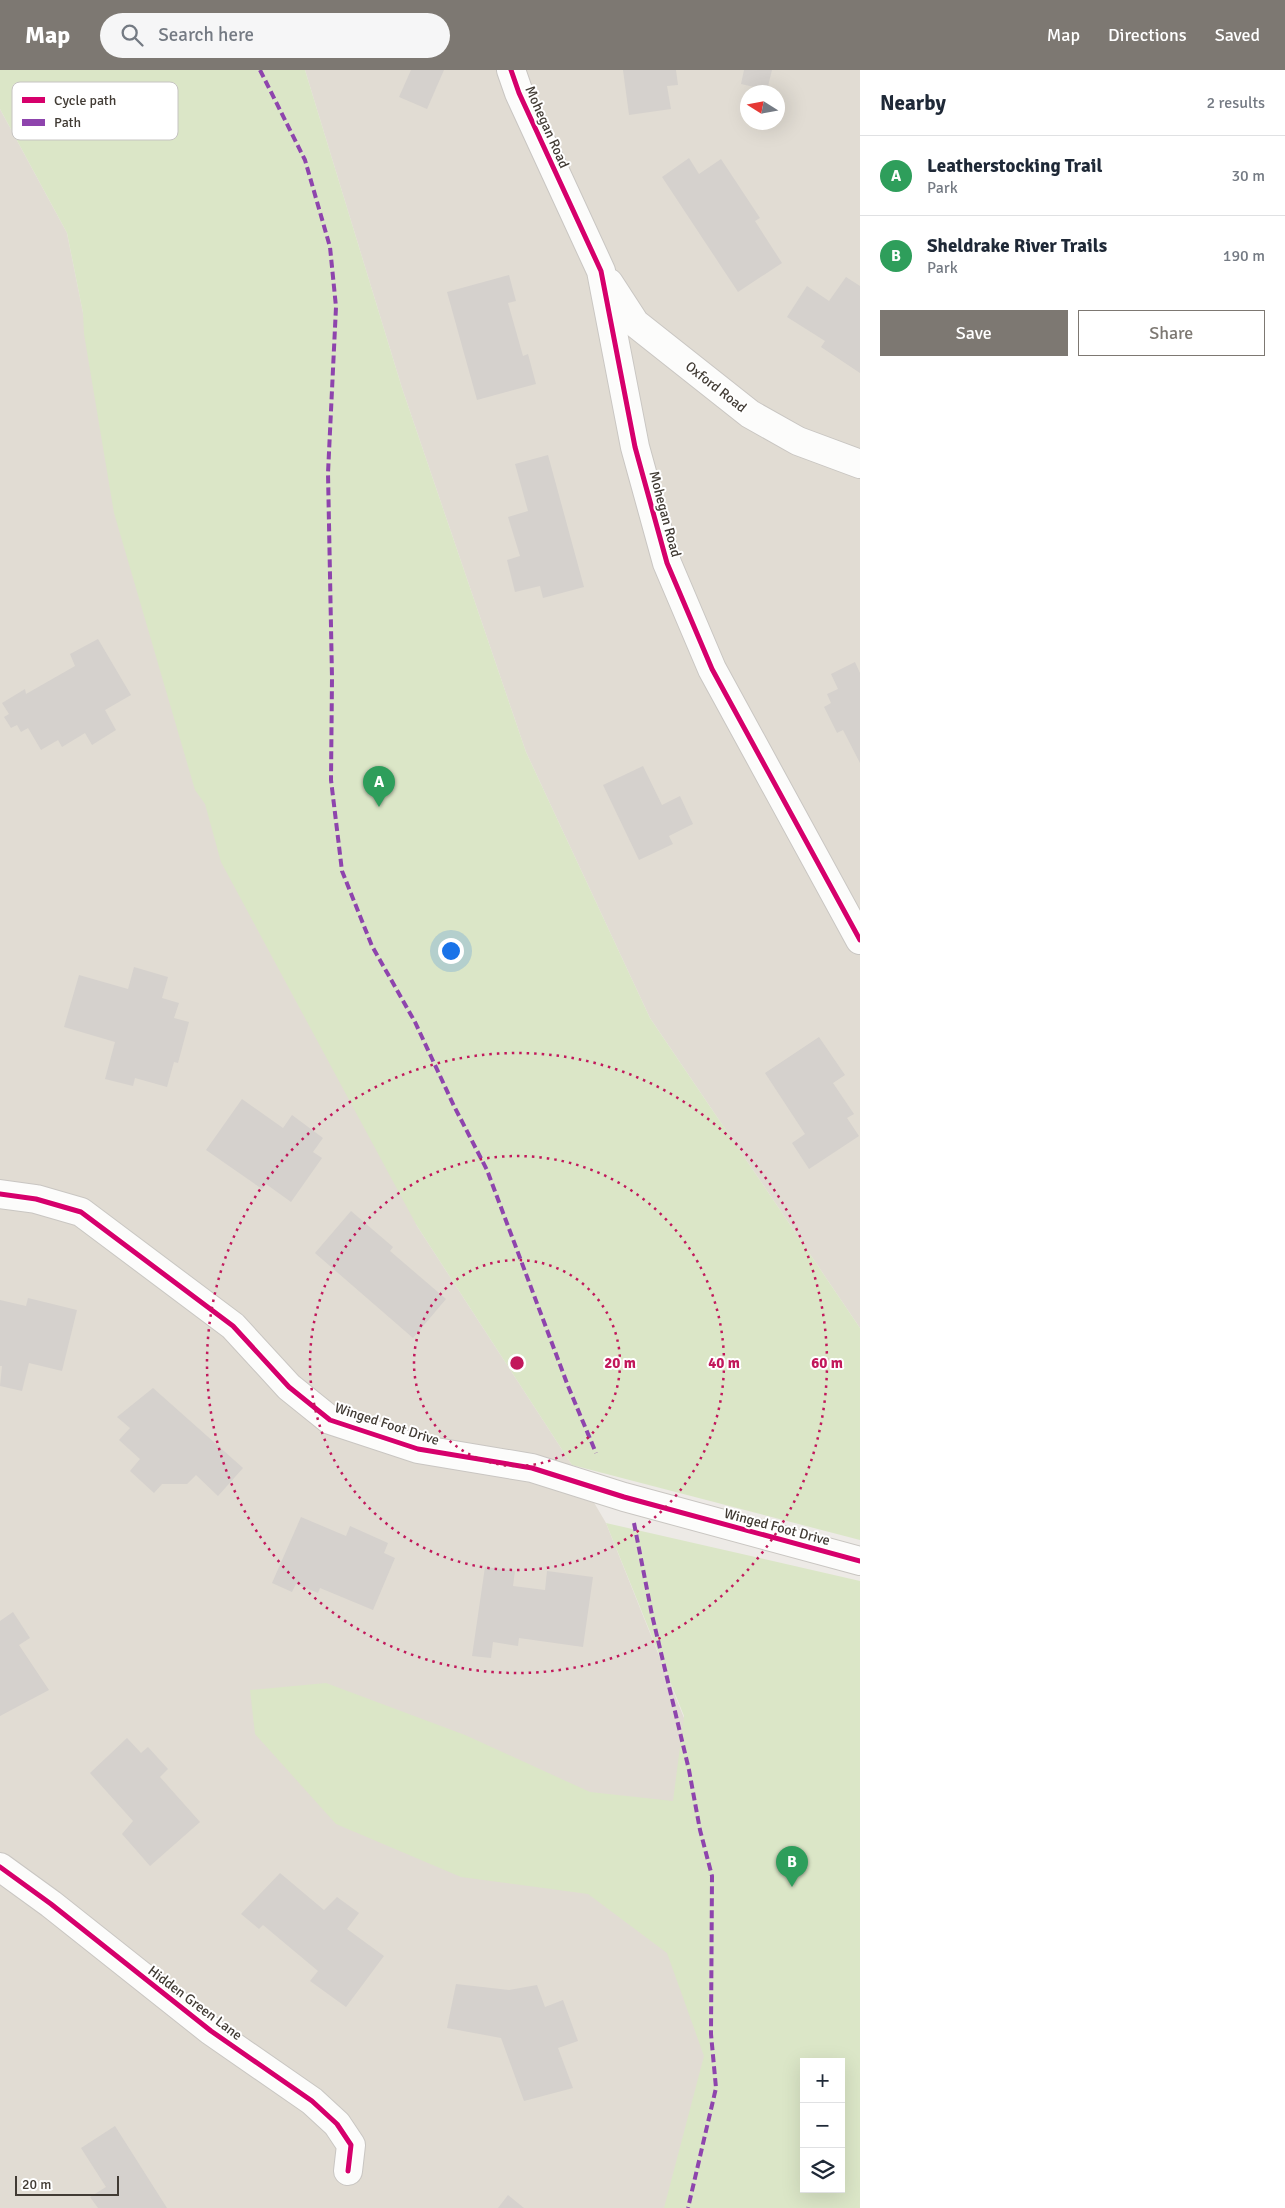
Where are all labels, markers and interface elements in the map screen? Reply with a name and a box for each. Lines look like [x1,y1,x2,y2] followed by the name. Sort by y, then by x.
[100,13,450,58] search box
[25,20,70,50] text: Map
[118,21,146,49] icon: search
[158,23,254,47] text: Search here
[1047,24,1080,46] text: Map
[1108,24,1187,46] text: Directions
[1215,24,1260,46] text: Saved
[12,82,178,140] legend
[521,83,573,171] street label: Mohegan Road
[740,85,785,130] north arrow
[880,90,946,116] text: Nearby
[54,92,116,109] text: Cycle path
[1206,93,1265,113] text: 2 results
[54,114,81,131] text: Path
[927,154,1102,178] text: Leatherstocking Trail
[891,166,901,186] text: A
[1231,166,1265,186] text: 30 m
[927,178,958,198] text: Park
[927,234,1107,258] text: Sheldrake River Trails
[891,246,901,266] text: B
[1223,246,1265,266] text: 190 m
[927,258,958,278] text: Park
[880,310,1068,356] button: Save
[1078,310,1265,356] button: Share
[682,358,750,416] street label: Oxford Road
[645,469,685,559] street label: Mohegan Road
[363,766,395,807] pin: A
[438,938,464,964] your location
[508,1354,526,1372] centre of rings
[604,1354,636,1372] text: 20 m
[708,1354,740,1372] text: 40 m
[811,1354,843,1372] text: 60 m
[333,1399,441,1449] street label: Winged Foot Drive
[722,1505,832,1549] street label: Winged Foot Drive
[776,1846,808,1887] pin: B
[145,1962,245,2044] street label: Hidden Green Lane
[800,2058,845,2193] map controls
[800,2058,845,2103] button: +
[800,2103,845,2148] button: −
[800,2148,845,2193] button: layers
[15,2173,119,2196] scale bar
[22,2176,51,2193] text: 20 m

